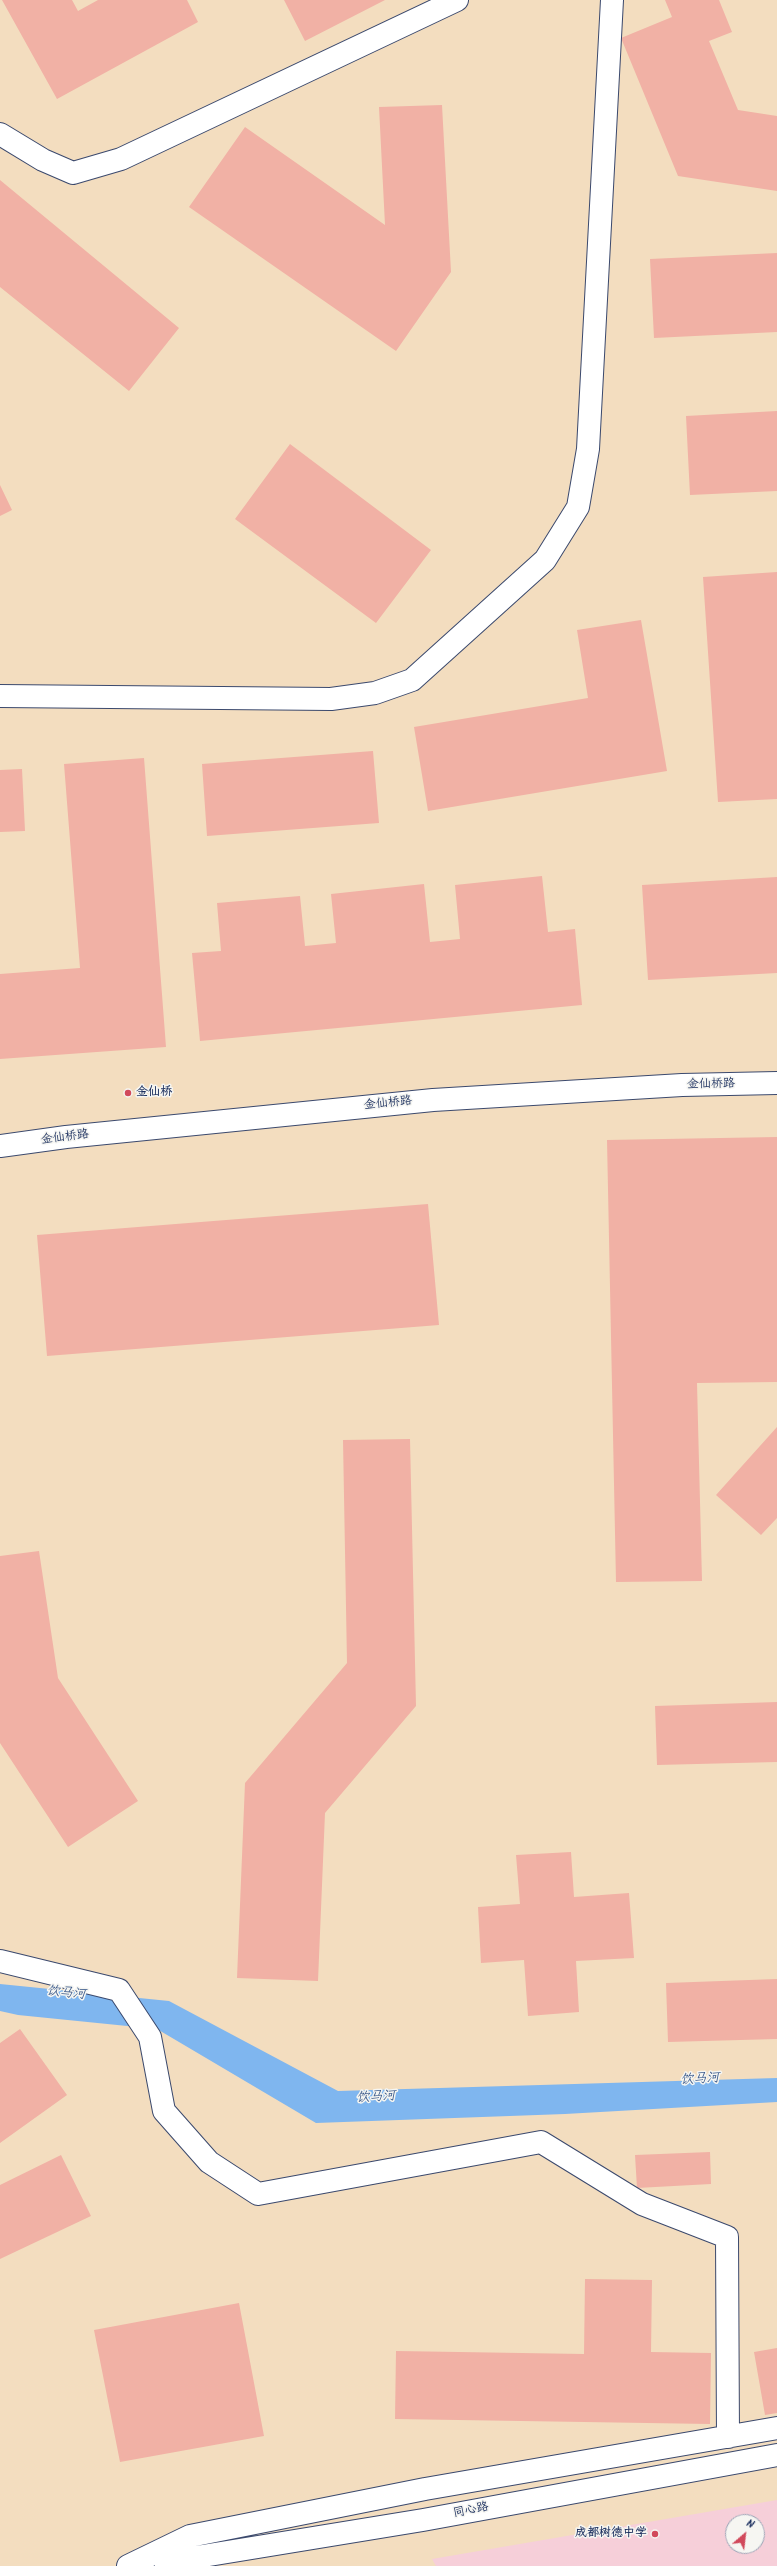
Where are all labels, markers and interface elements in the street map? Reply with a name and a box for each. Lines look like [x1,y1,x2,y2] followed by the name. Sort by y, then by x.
[687,1077,735,1093] street label: 金仙桥路
[136,1086,172,1100] place label: 金仙桥
[123,1088,133,1098] marker: 金仙桥
[363,1094,413,1114] street label: 金仙桥路
[40,1128,90,1148] street label: 金仙桥路
[46,1984,86,2004] water label: 饮马河
[680,2071,720,2089] water label: 饮马河
[356,2089,396,2107] water label: 饮马河
[452,2500,490,2522] street label: 同心路
[725,2514,765,2554] north arrow
[743,2515,757,2534] text: N
[575,2527,647,2541] place label: 成都树德中学
[650,2529,660,2539] marker: 成都树德中学

